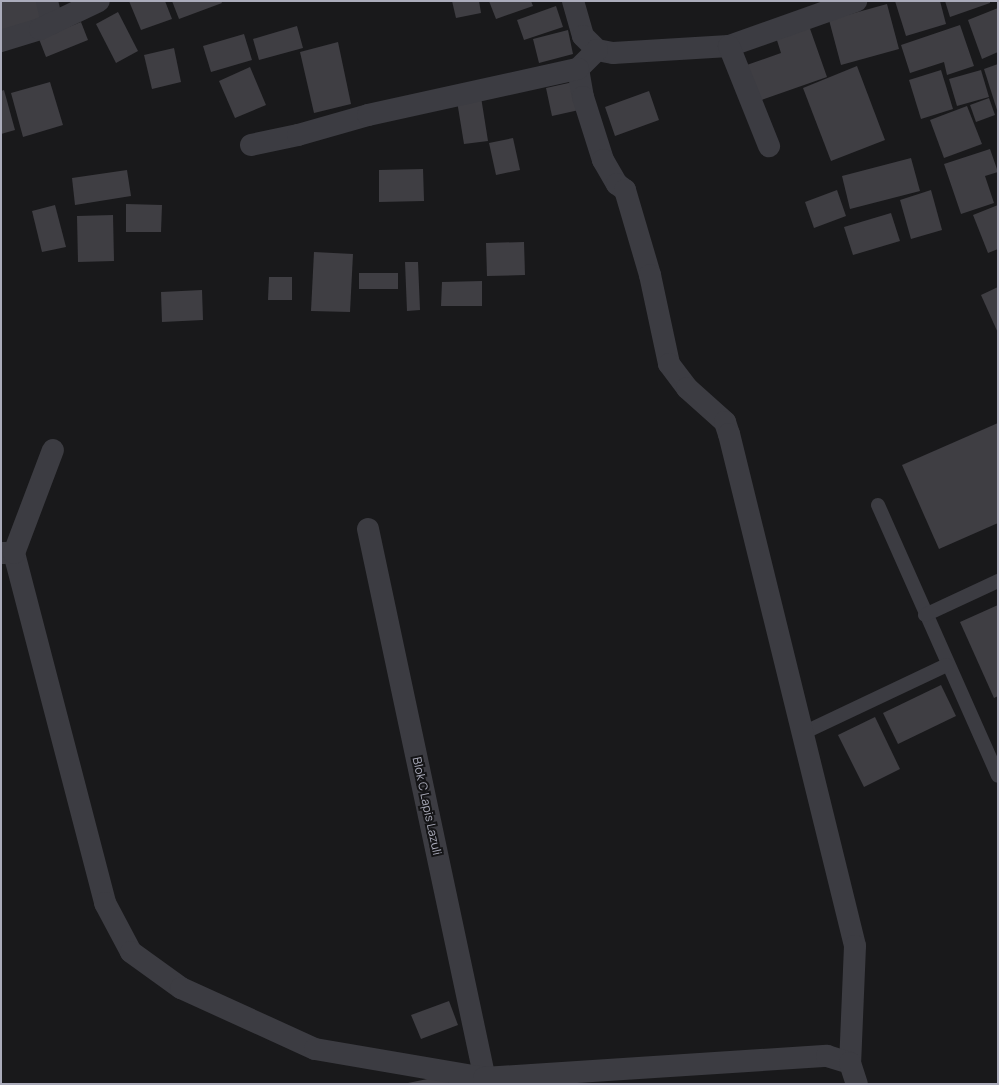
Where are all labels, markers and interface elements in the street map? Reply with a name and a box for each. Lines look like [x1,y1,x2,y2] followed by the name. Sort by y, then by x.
[410,756,444,856] street label: Blok C Lapis Lazuli

